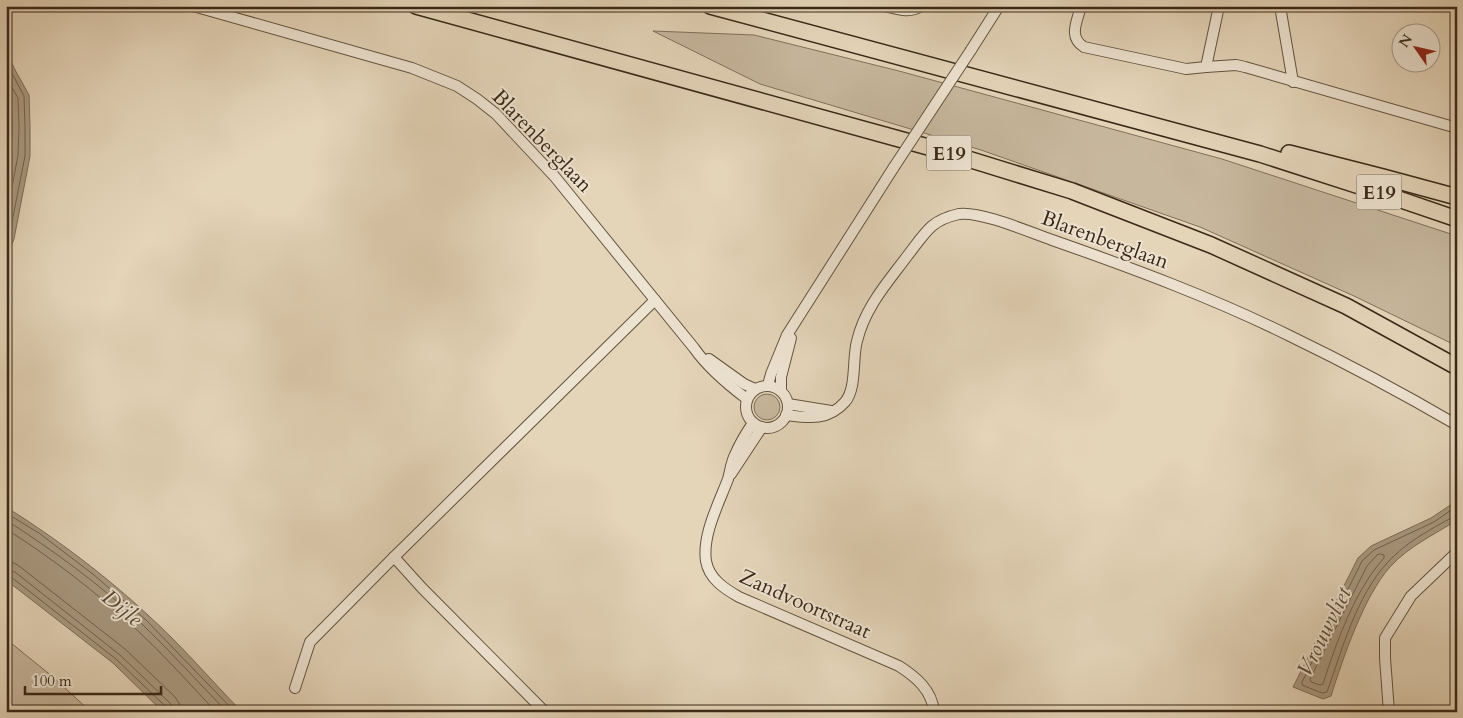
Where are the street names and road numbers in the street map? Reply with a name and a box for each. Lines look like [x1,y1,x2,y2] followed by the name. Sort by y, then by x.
[485,83,599,199] street label: Blarenberglaan
[926,136,972,170] road number: E19
[1356,174,1402,210] road number: E19
[1037,204,1173,276] street label: Blarenberglaan
[735,562,876,646] street label: Zandvoortstraat

